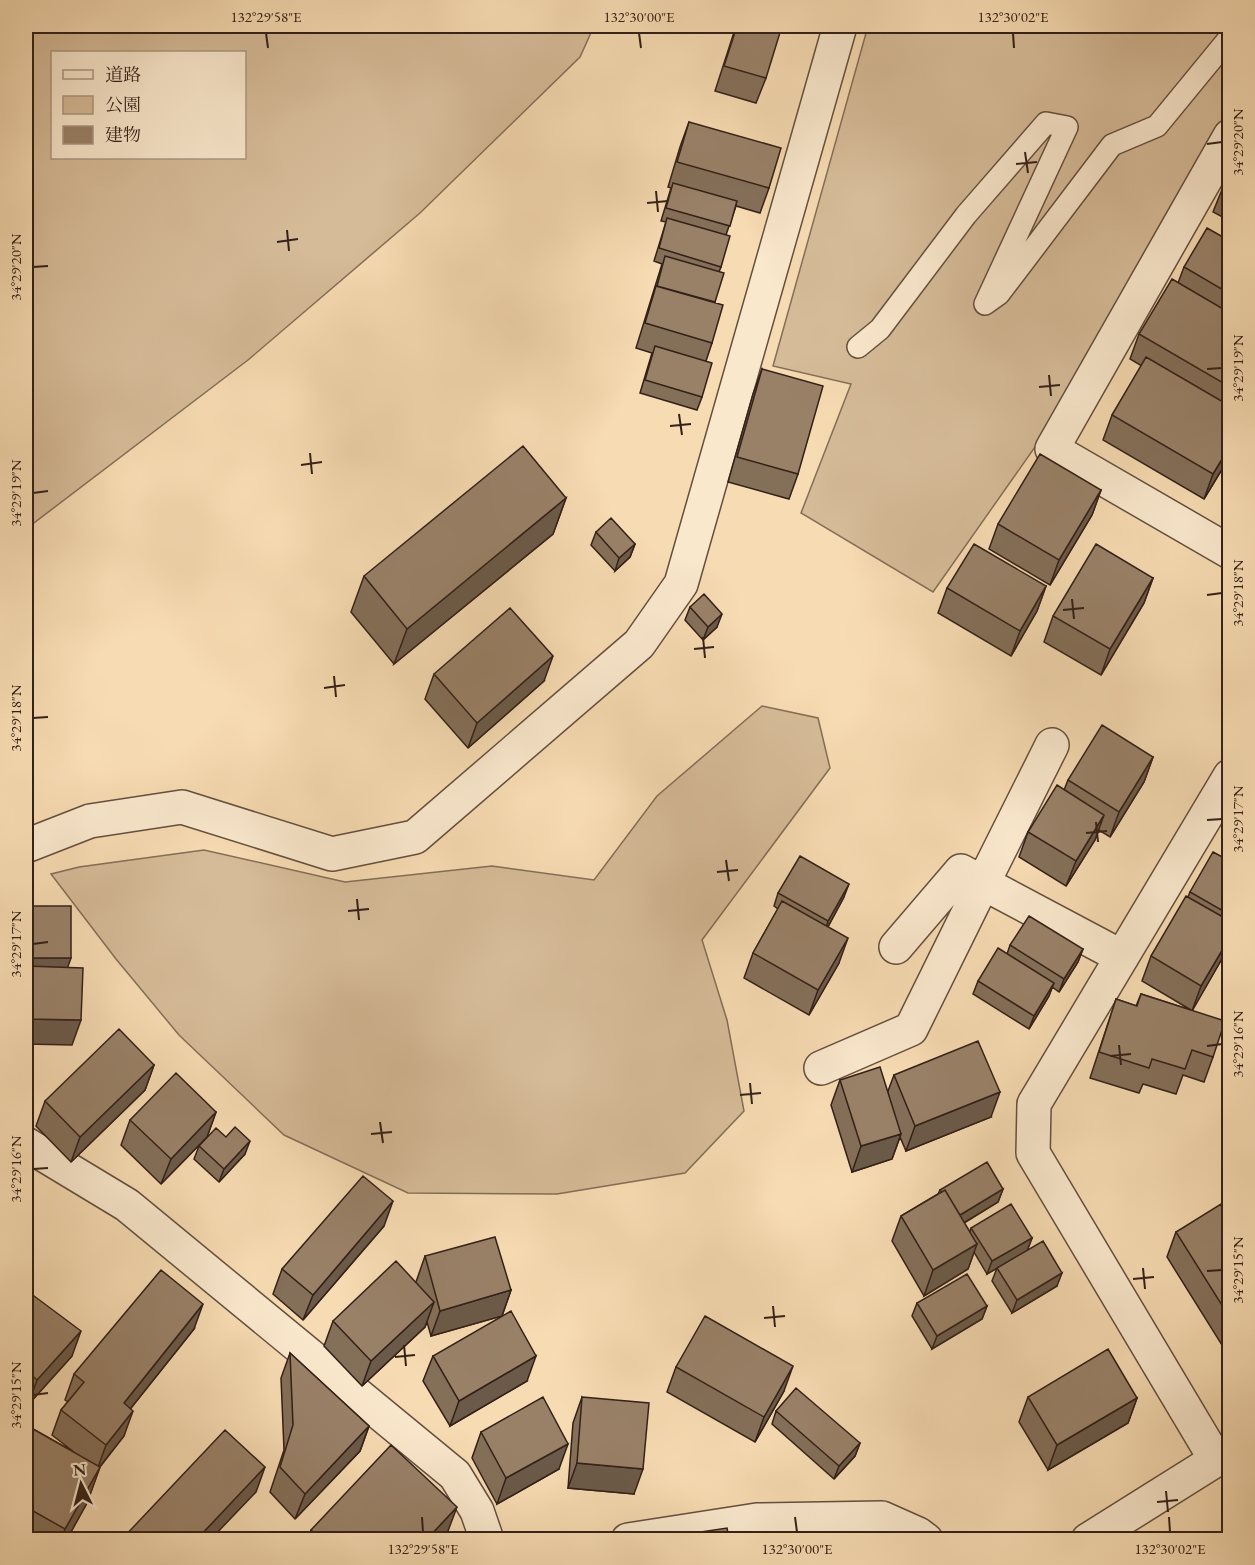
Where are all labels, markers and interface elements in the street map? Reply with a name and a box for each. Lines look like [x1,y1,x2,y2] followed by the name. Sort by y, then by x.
[230,7,302,26] text: 132°29'58"E
[603,7,675,26] text: 132°30'00"E
[977,7,1049,26] text: 132°30'02"E
[51,51,246,159] legend
[105,63,141,86] text: 道路
[105,93,141,116] text: 公園
[1228,108,1247,176] text: 34°29'20"N
[105,123,141,146] text: 建物
[6,233,25,301] text: 34°29'20"N
[1228,334,1247,402] text: 34°29'19"N
[6,459,25,527] text: 34°29'19"N
[1228,559,1247,627] text: 34°29'18"N
[6,684,25,752] text: 34°29'18"N
[1228,785,1247,853] text: 34°29'17"N
[6,910,25,978] text: 34°29'17"N
[1228,1010,1247,1078] text: 34°29'16"N
[6,1135,25,1203] text: 34°29'16"N
[1228,1236,1247,1304] text: 34°29'15"N
[6,1361,25,1429] text: 34°29'15"N
[51,1454,111,1514] north arrow
[72,1458,87,1481] text: N
[387,1539,459,1558] text: 132°29'58"E
[761,1539,833,1558] text: 132°30'00"E
[1134,1539,1206,1558] text: 132°30'02"E

